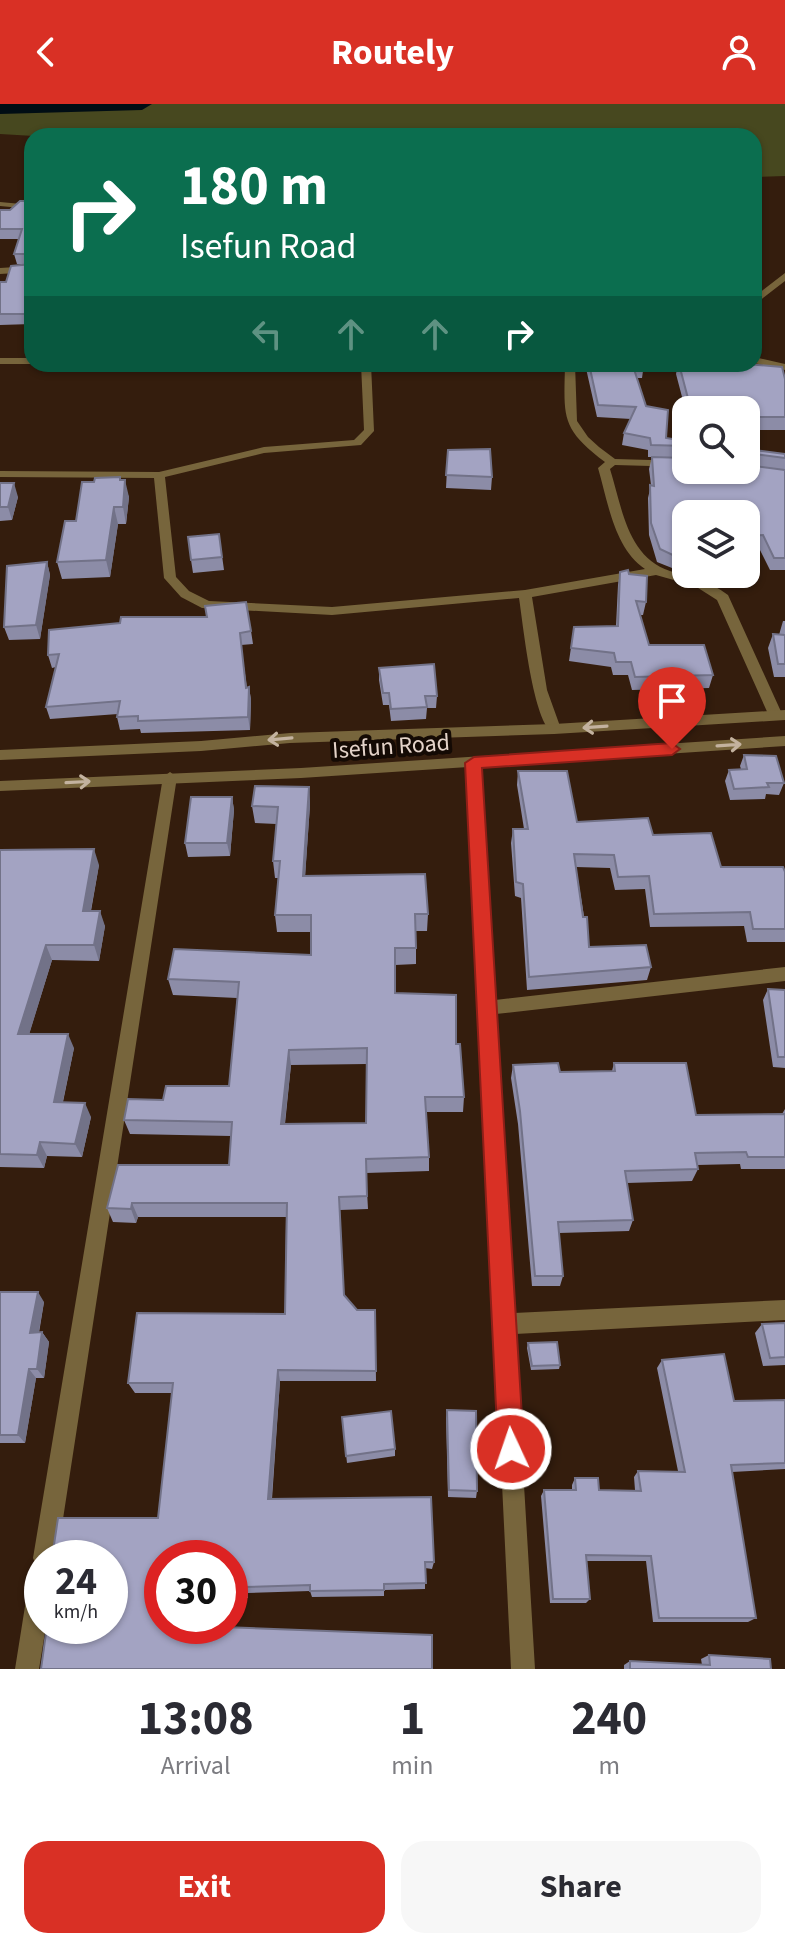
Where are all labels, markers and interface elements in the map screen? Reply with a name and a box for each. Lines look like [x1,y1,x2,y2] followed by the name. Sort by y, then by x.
[331,27,454,78] text: Routely
[24,30,68,74] icon: back
[717,30,761,74] icon: person
[180,147,328,226] text: 180 m
[48,160,152,264] icon: right
[180,221,357,272] text: Isefun Road
[245,312,289,356] icon: left
[329,312,373,356] icon: ahead
[413,312,457,356] icon: ahead
[497,312,541,356] icon: right
[672,396,760,588] map controls
[672,396,760,484] button: search
[672,500,760,588] button: layers
[638,667,706,749] pin
[650,679,694,723] icon: arrive
[582,720,609,735] one-way arrow
[331,725,451,768] street label: Isefun Road
[267,732,294,747] one-way arrow
[715,737,742,752] one-way arrow
[64,774,91,789] one-way arrow
[469,1407,553,1491] position arrow
[144,1540,248,1644] speed limit sign: 30
[55,1553,97,1610] text: 24
[54,1598,98,1626] text: km/h
[138,1685,254,1753] text: 13:08
[400,1685,425,1753] text: 1
[571,1685,647,1753] text: 240
[161,1747,231,1784] text: Arrival
[391,1747,433,1784] text: min
[598,1747,620,1784] text: m
[24,1841,385,1933] button: Exit
[401,1841,761,1933] button: Share

